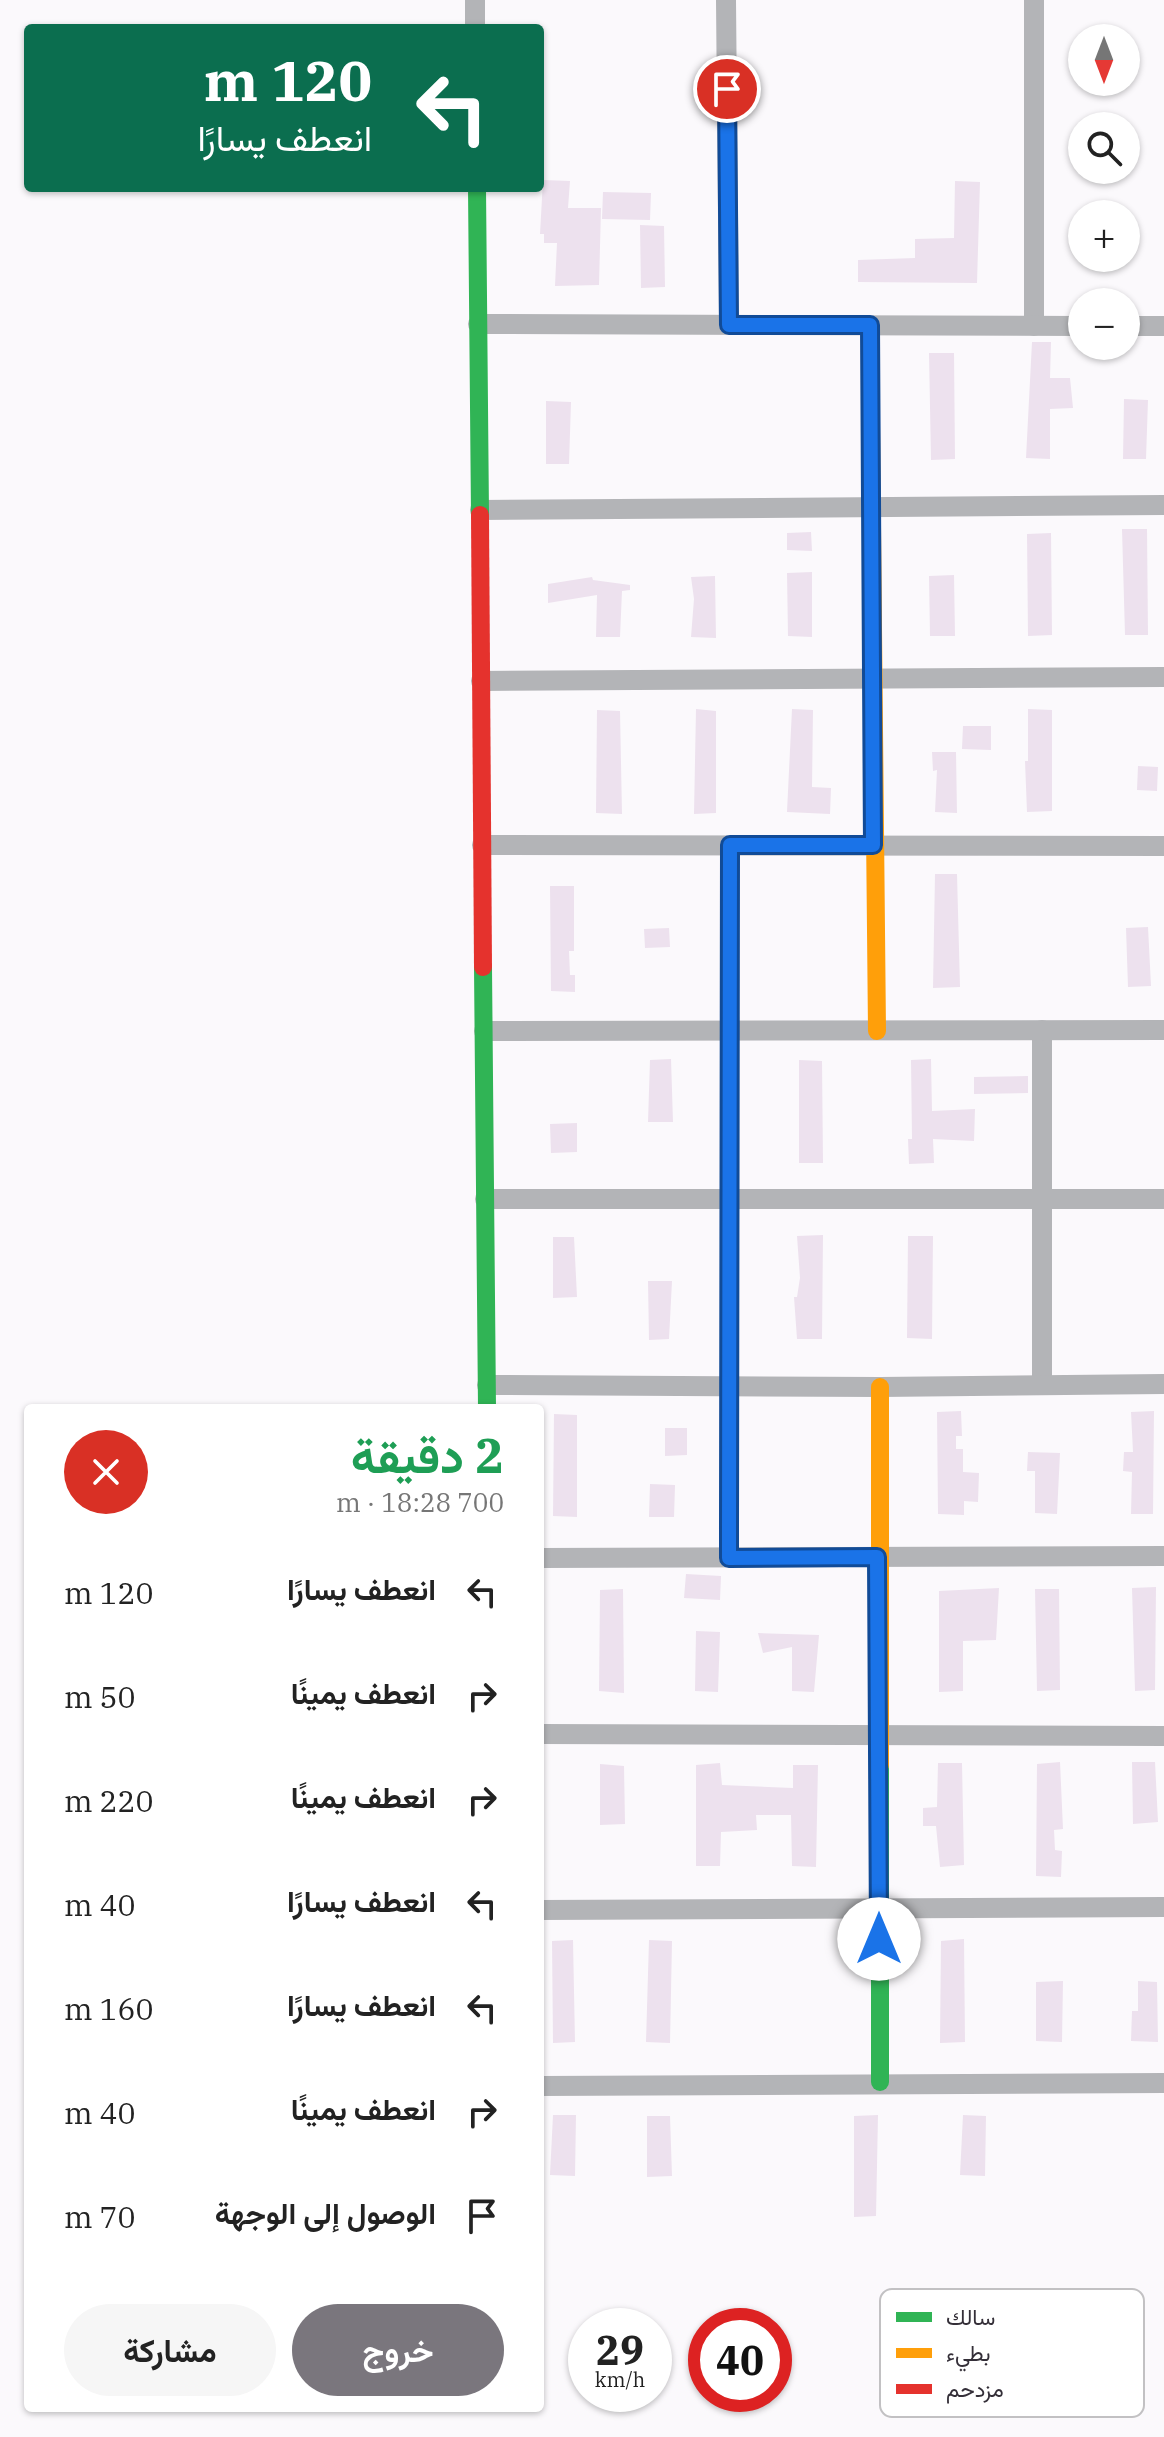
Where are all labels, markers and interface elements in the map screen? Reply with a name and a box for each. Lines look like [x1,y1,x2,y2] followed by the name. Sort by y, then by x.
[1068,24,1140,96] north arrow
[1068,24,1140,360] map controls
[204,44,372,116] text: 120 m
[693,55,761,123] pin
[400,56,504,160] icon: left
[705,67,749,111] icon: arrive
[1068,112,1140,184] button: search
[197,114,372,161] text: انعطف يسارًا
[1068,200,1140,272] button: +
[1068,288,1140,360] button: −
[351,1424,504,1486] text: 2 دقيقة
[64,1430,148,1514] button: close
[336,1485,504,1519] text: 700 m · 18:28
[287,1569,436,1608] text: انعطف يسارًا
[460,1570,504,1614] icon: left
[64,1573,154,1612] text: 120 m
[291,1673,436,1712] text: انعطف يمينًا
[460,1674,504,1718] icon: right
[64,1677,136,1716] text: 50 m
[291,1777,436,1816] text: انعطف يمينًا
[460,1778,504,1822] icon: right
[64,1781,154,1820] text: 220 m
[287,1881,436,1920] text: انعطف يسارًا
[460,1882,504,1926] icon: left
[64,1885,136,1924] text: 40 m
[837,1897,921,1981] position arrow
[287,1985,436,2024] text: انعطف يسارًا
[460,1986,504,2030] icon: left
[64,1989,154,2028] text: 160 m
[291,2089,436,2128] text: انعطف يمينًا
[460,2090,504,2134] icon: right
[64,2093,136,2132] text: 40 m
[215,2193,436,2232] text: الوصول إلى الوجهة
[460,2194,504,2238] icon: arrive
[64,2197,136,2236] text: 70 m
[880,2289,1144,2417] legend
[946,2302,995,2331] text: سالك
[64,2304,276,2396] button: مشاركة
[292,2304,504,2396] button: خروج
[688,2308,792,2412] speed limit sign: 40
[596,2324,644,2376] text: 29
[946,2338,991,2372] text: بطيء
[595,2366,645,2393] text: km/h
[946,2374,1004,2404] text: مزدحم

